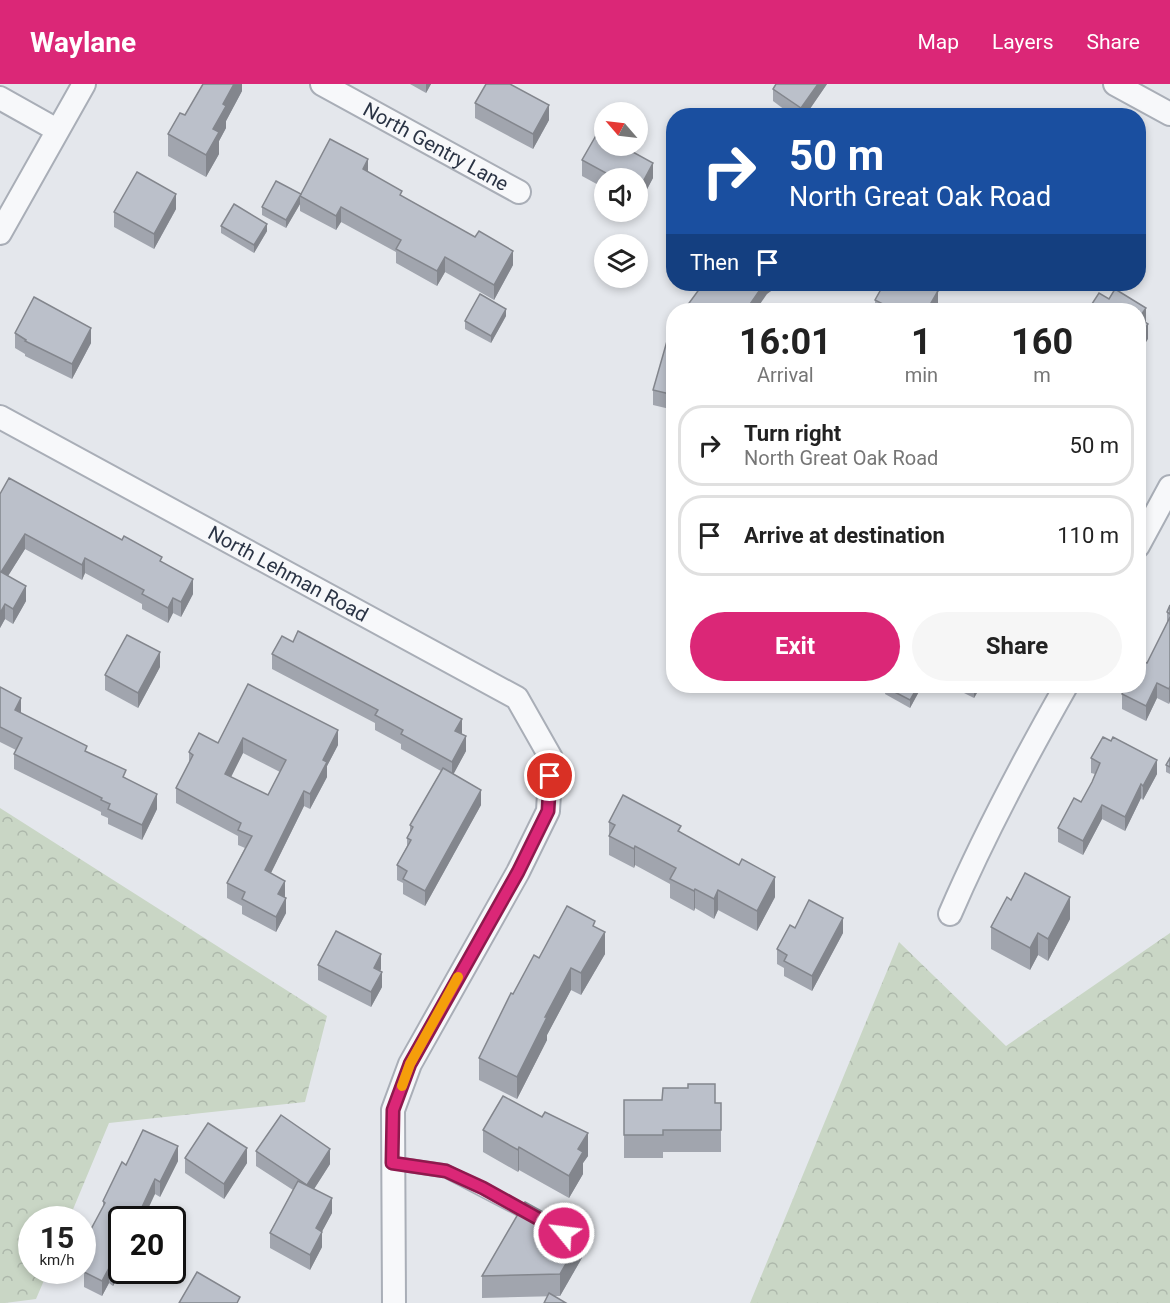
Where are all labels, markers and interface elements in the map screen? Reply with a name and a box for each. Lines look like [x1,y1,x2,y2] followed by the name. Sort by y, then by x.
[30,26,136,59] text: Waylane
[917,30,959,54] text: Map
[992,30,1053,54] text: Layers
[1086,30,1140,54] text: Share
[359,97,513,196] street label: North Gentry Lane
[594,102,648,156] north arrow
[594,102,648,288] map controls
[789,131,884,180] text: 50 m
[690,132,768,210] icon: right
[594,168,648,222] button: sound
[789,181,1051,213] text: North Great Oak Road
[594,234,648,288] button: layers
[751,246,784,279] icon: arrive
[690,250,739,275] text: Then
[739,321,832,363] text: 16:01
[911,321,932,363] text: 1
[1011,321,1073,363] text: 160
[757,363,814,387] text: Arrival
[905,363,938,387] text: min
[1033,363,1051,387] text: m
[744,421,841,446] text: Turn right
[693,429,726,462] icon: right
[1070,433,1119,458] text: 50 m
[744,446,938,470] text: North Great Oak Road
[693,519,726,552] icon: arrive
[204,521,372,627] street label: North Lehman Road
[744,523,945,548] text: Arrive at destination
[1057,523,1119,548] text: 110 m
[690,612,900,681] button: Exit
[912,612,1122,681] button: Share
[524,750,575,801] pin
[533,759,566,792] icon: arrive
[532,1201,596,1265] position arrow
[108,1206,186,1284] speed limit sign: 20
[40,1220,74,1255] text: 15
[39,1251,75,1269] text: km/h

